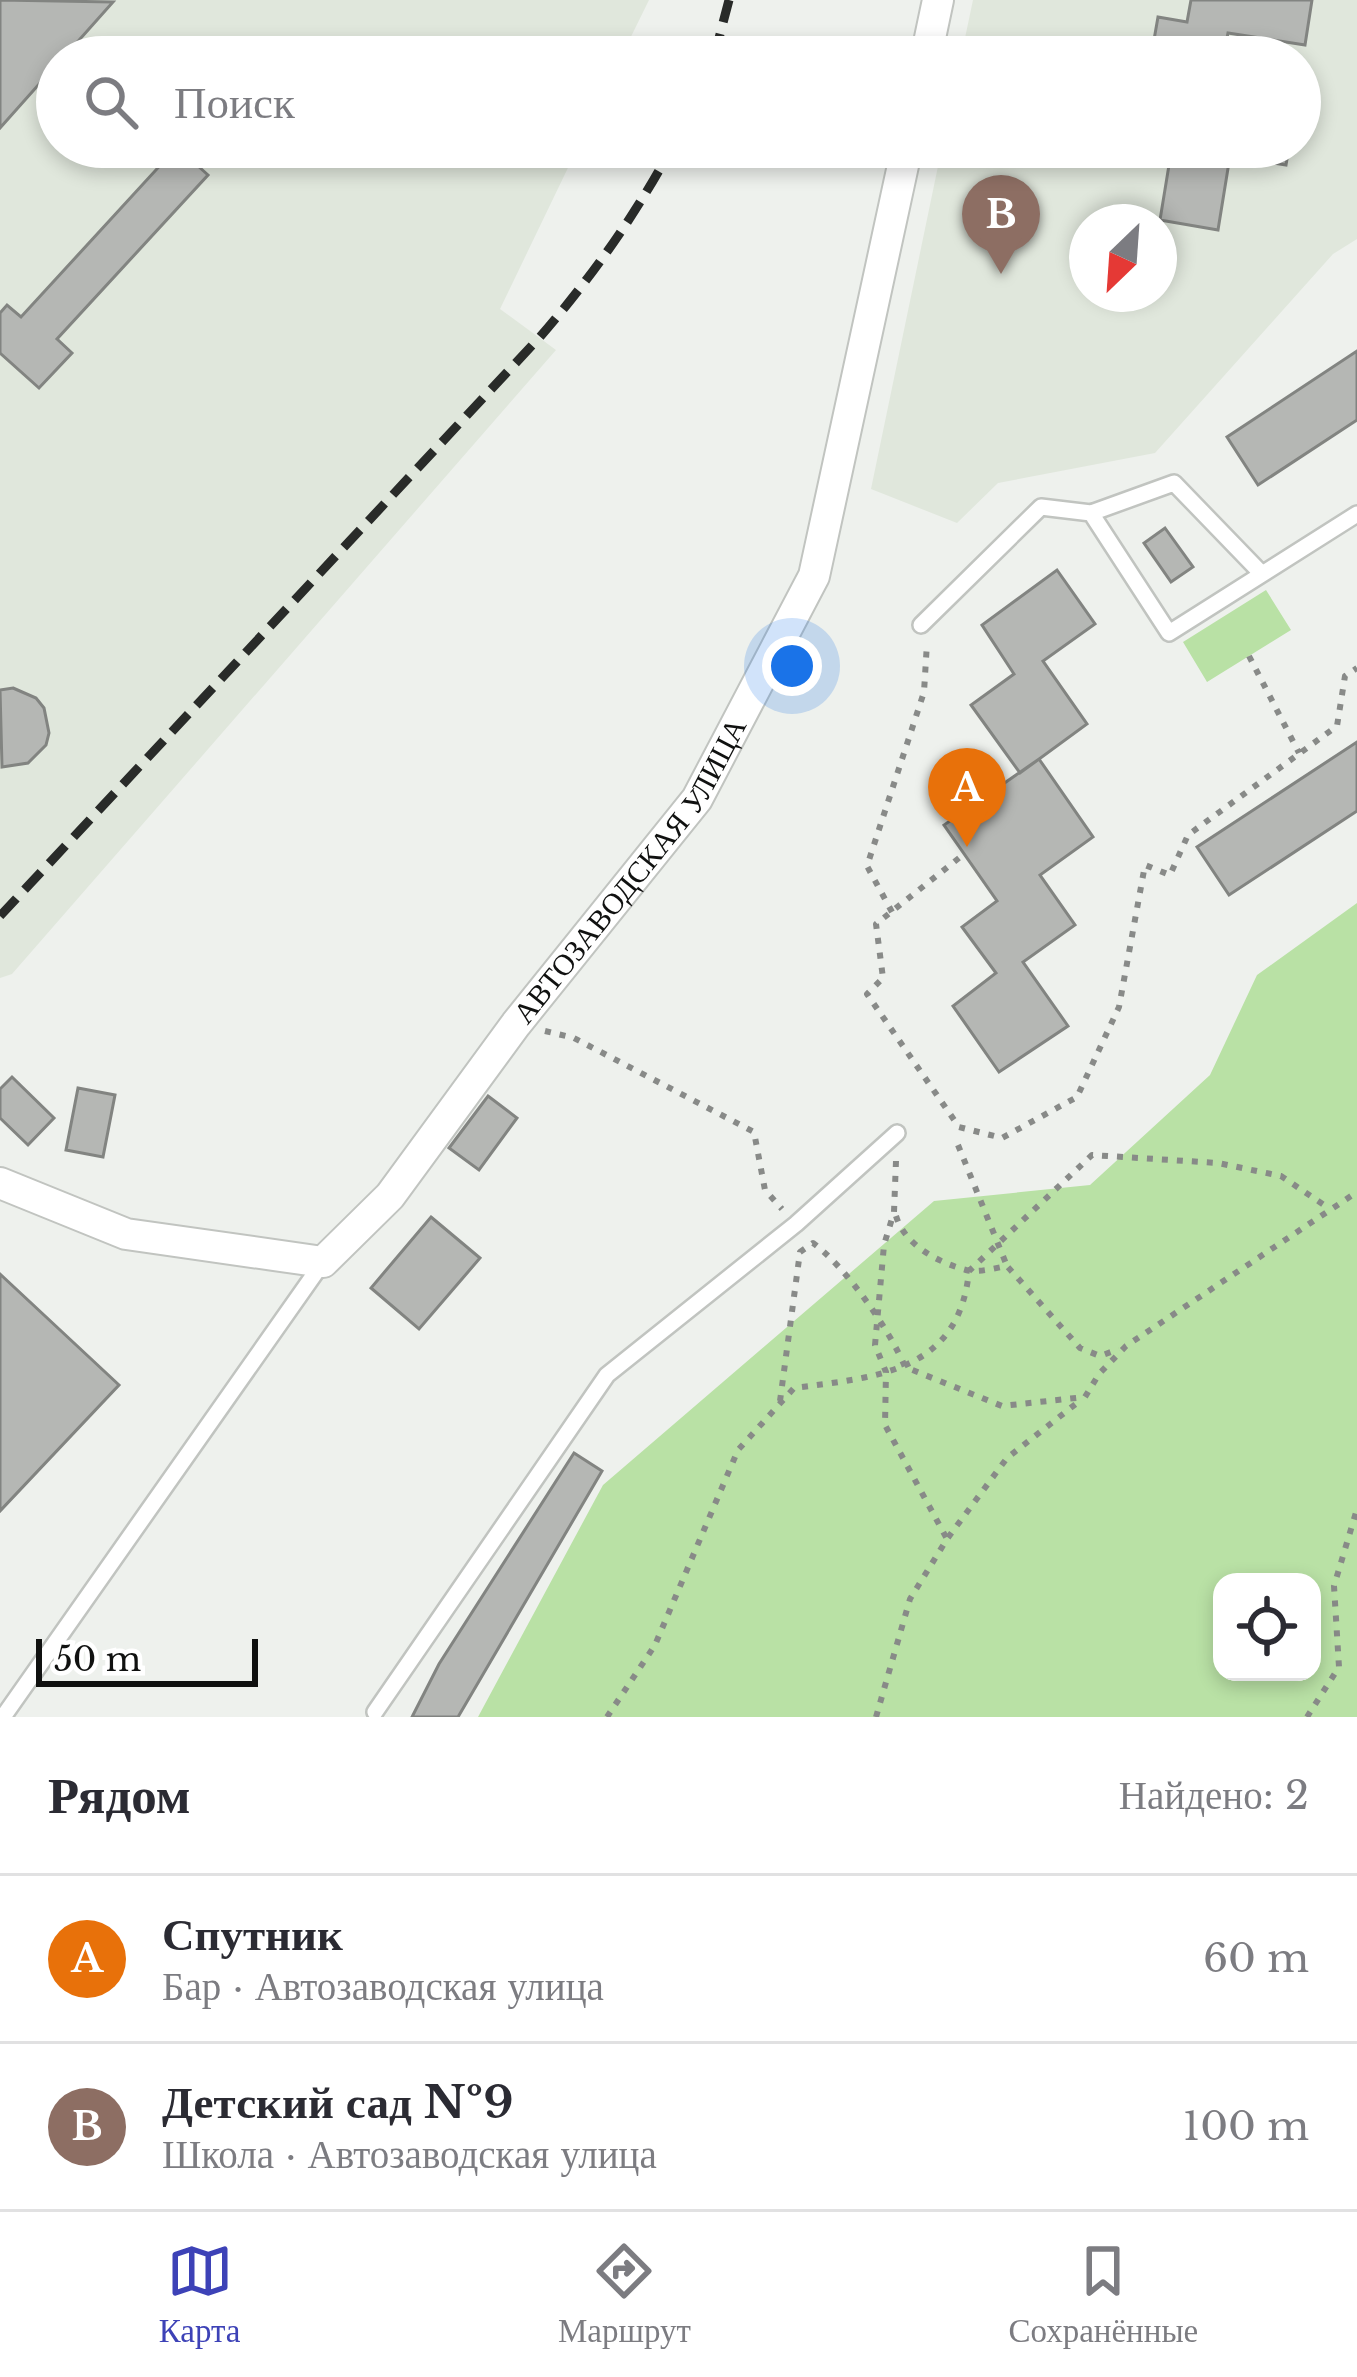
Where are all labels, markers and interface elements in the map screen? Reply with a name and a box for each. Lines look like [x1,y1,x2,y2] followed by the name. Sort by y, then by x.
[36,36,1321,168] search box
[78,69,144,135] icon: search
[174,74,295,130] text: Поиск
[962,175,1040,274] pin: B
[1069,204,1177,312] north arrow
[762,636,822,696] your location
[505,711,754,1031] street label: АВТОЗАВОДСКАЯ УЛИЦА
[928,748,1006,847] pin: A
[1213,1573,1321,1681] map controls
[1213,1573,1321,1681] button: locate
[36,1633,258,1686] scale bar
[54,1639,141,1680] text: 50 m
[48,1764,191,1827] text: Рядом
[1119,1771,1309,1820] text: Найдено: 2
[162,1906,343,1962] text: Спутник
[71,1934,103,1983] text: A
[1203,1934,1309,1983] text: 60 m
[162,1962,604,2011] text: Бар · Автозаводская улица
[162,2074,513,2130] text: Детский сад №9
[71,2102,103,2151] text: B
[1183,2102,1309,2151] text: 100 m
[162,2130,657,2179] text: Школа · Автозаводская улица
[159,2238,241,2351] tab: Карта
[558,2238,691,2351] tab: Маршрут
[1008,2238,1198,2351] tab: Сохранённые

